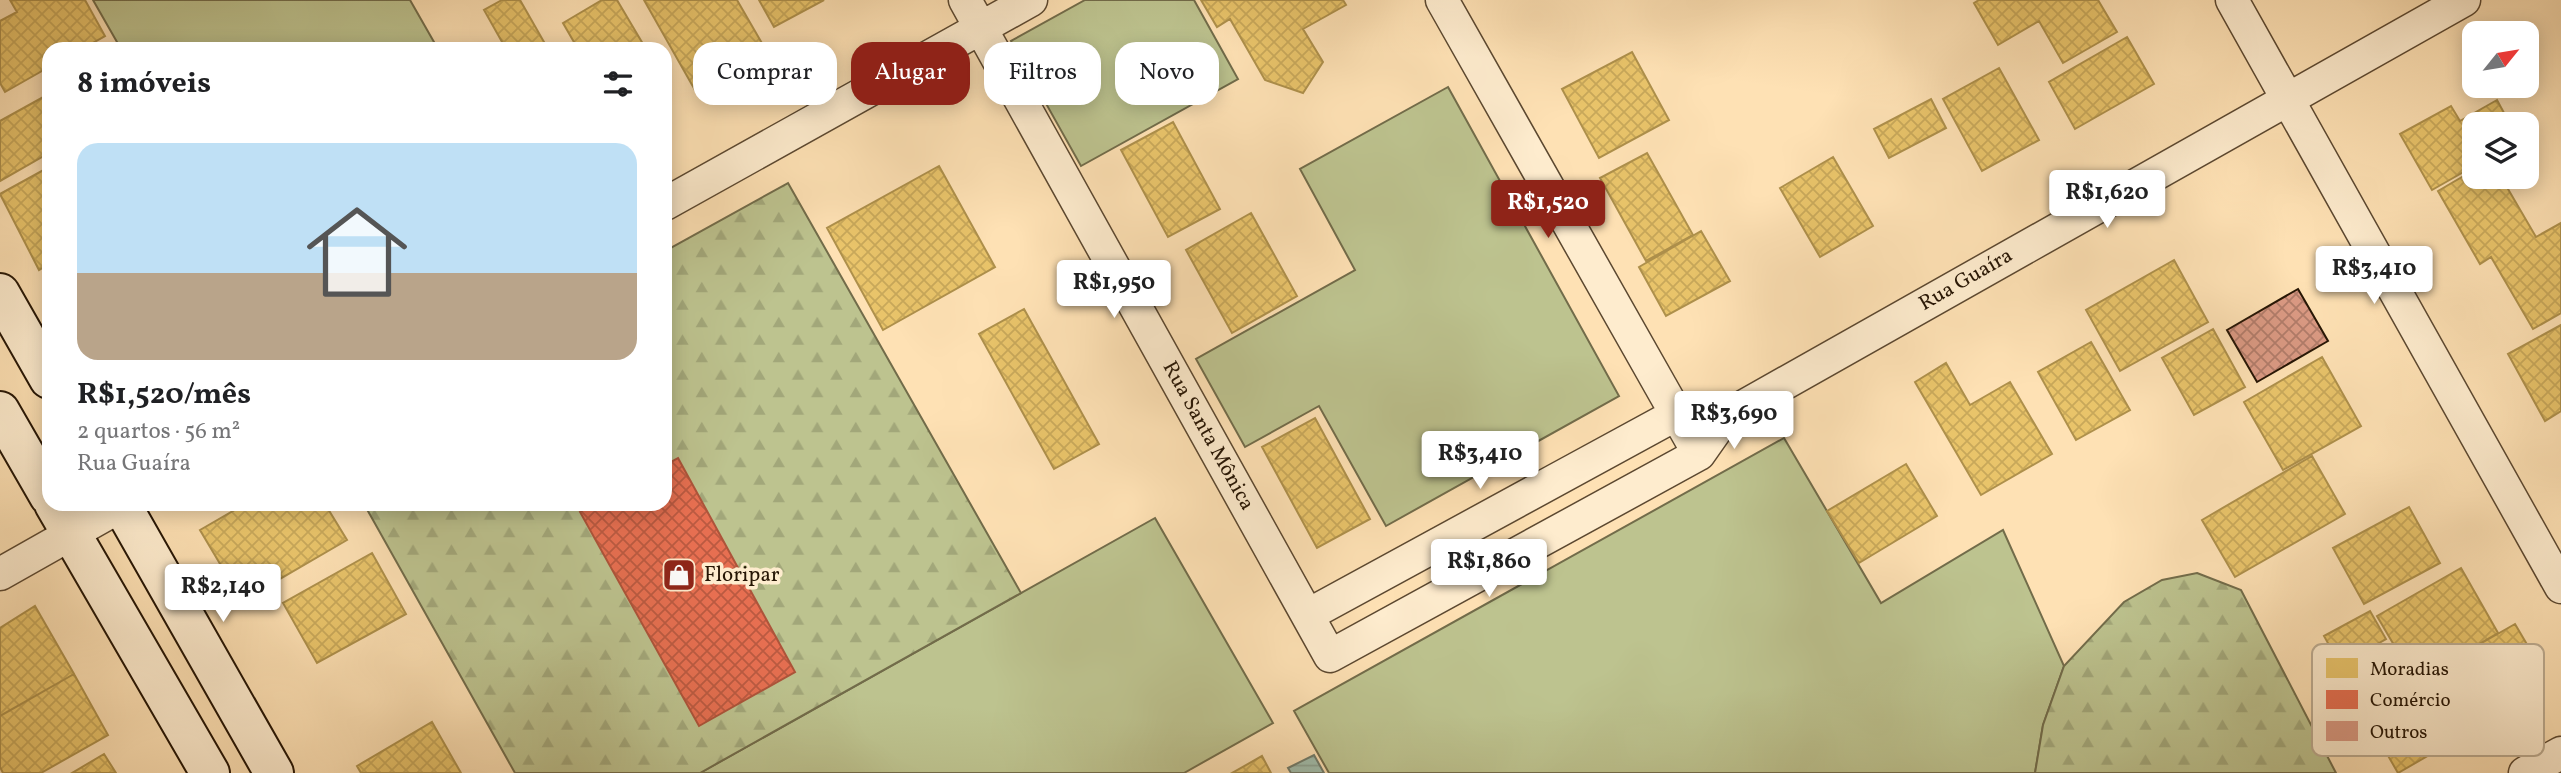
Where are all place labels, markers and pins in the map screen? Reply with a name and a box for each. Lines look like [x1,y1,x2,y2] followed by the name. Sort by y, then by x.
[2042,170,2172,230] pin: R$1,620
[1483,180,1613,240] pin: R$1,520
[2309,246,2439,306] pin: R$3,410
[1049,260,1179,320] pin: R$1,950
[1669,392,1799,451] pin: R$3,690
[1415,432,1545,491] pin: R$3,410
[1424,540,1554,599] pin: R$1,860
[660,556,698,594] shop icon: Floripar
[704,561,780,590] place label: Floripar
[158,564,288,624] pin: R$2,140

